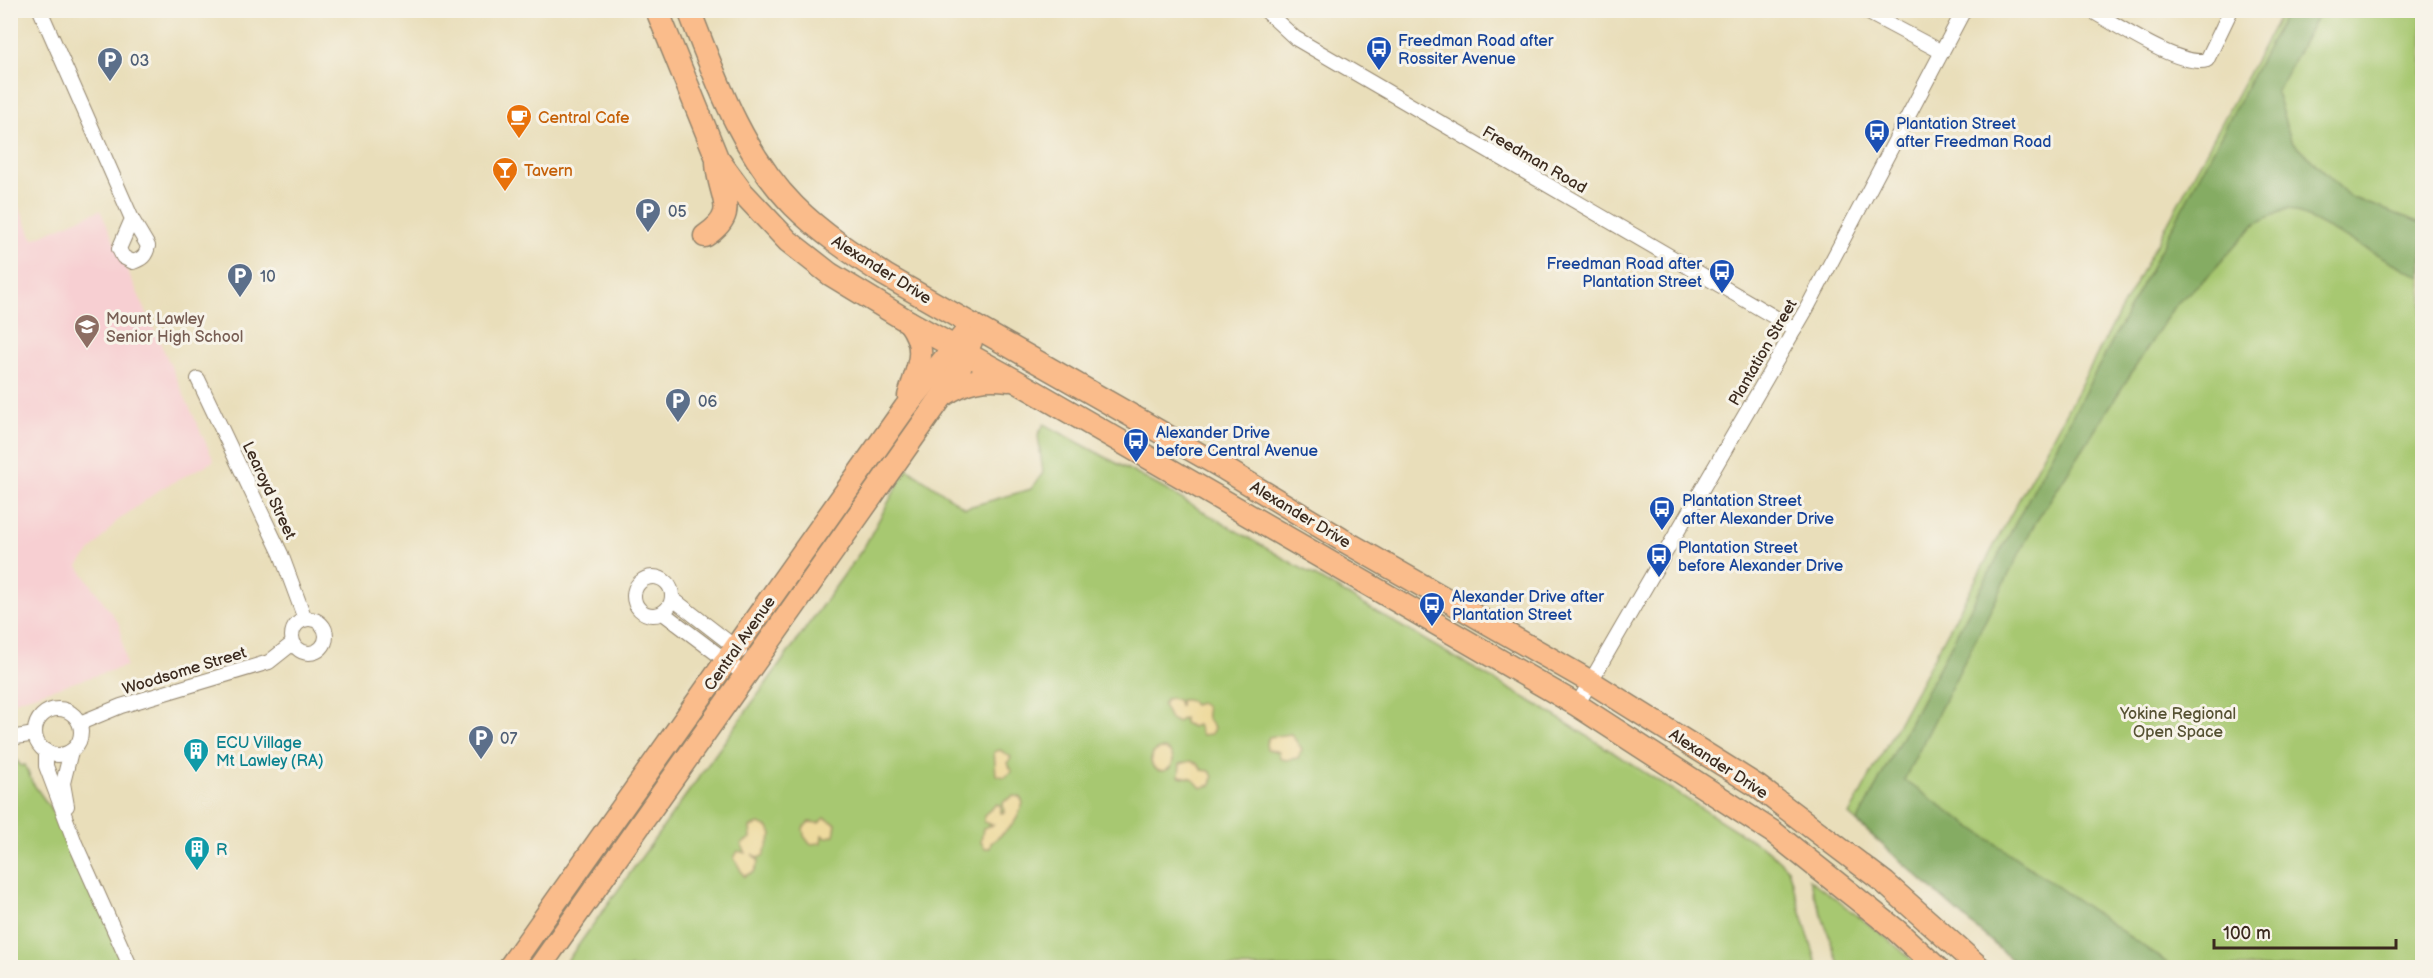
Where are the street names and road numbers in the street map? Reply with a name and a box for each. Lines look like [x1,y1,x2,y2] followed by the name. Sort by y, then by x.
[1479,123,1590,198] street label: Freedman Road
[828,232,935,309] street label: Alexander Drive
[1725,296,1802,409] street label: Plantation Street
[238,439,300,543] street label: Learoyd Street
[1247,478,1354,553] street label: Alexander Drive
[701,593,780,695] street label: Central Avenue
[120,644,249,699] street label: Woodsome Street
[1665,725,1772,804] street label: Alexander Drive

